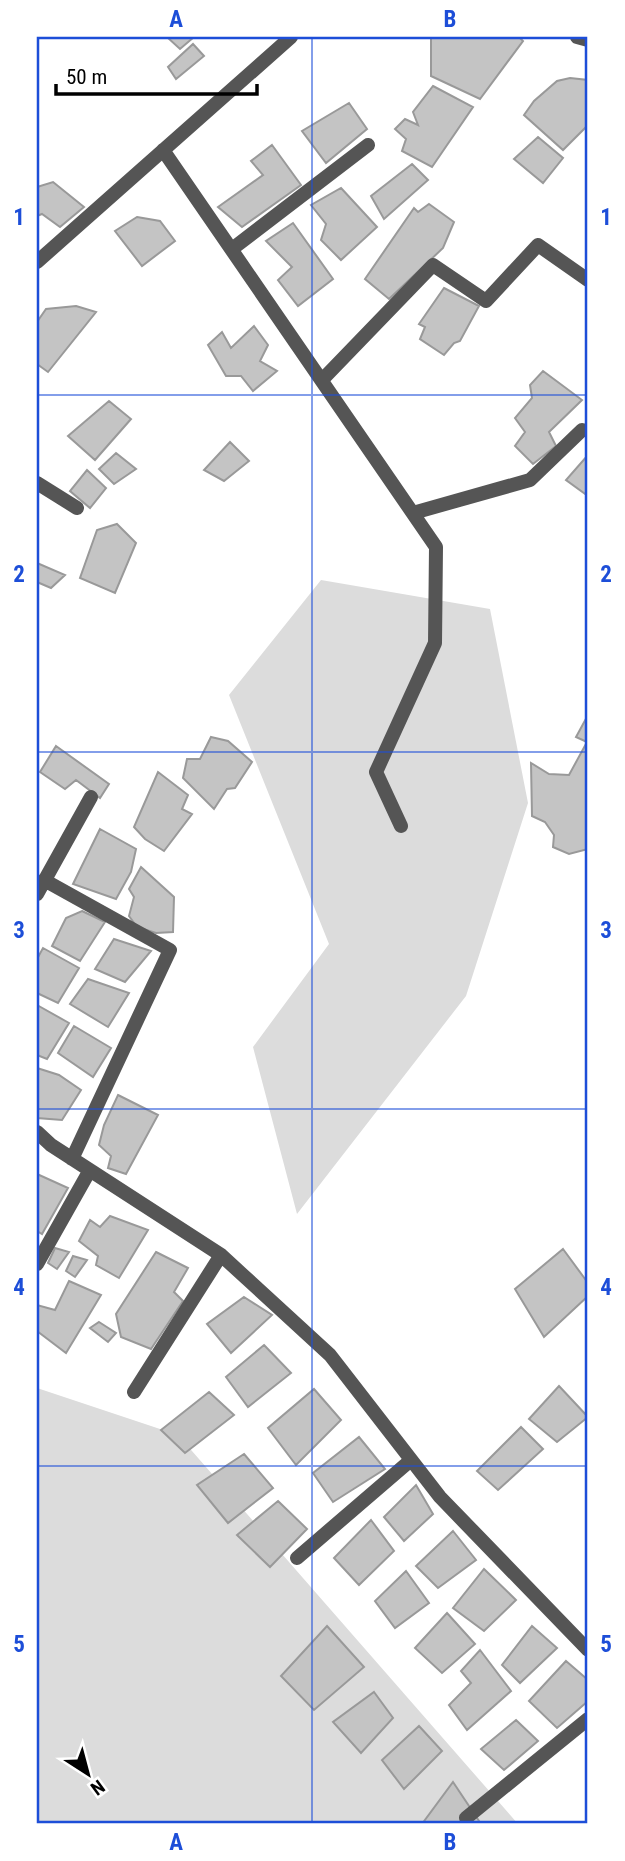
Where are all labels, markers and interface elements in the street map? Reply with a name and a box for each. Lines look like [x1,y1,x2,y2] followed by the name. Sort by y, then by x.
[169,6,183,33] text: A
[444,6,456,33] text: B
[56,52,257,96] scale bar
[66,65,107,89] text: 50 m
[13,204,25,231] text: 1
[600,204,612,231] text: 1
[13,561,25,588] text: 2
[600,561,612,588] text: 2
[13,917,25,944] text: 3
[600,917,612,944] text: 3
[13,1274,25,1301] text: 4
[600,1274,612,1301] text: 4
[13,1631,25,1658] text: 5
[600,1631,612,1658] text: 5
[52,1738,122,1808] north arrow
[86,1775,109,1800] text: N
[169,1829,183,1856] text: A
[444,1829,456,1856] text: B

